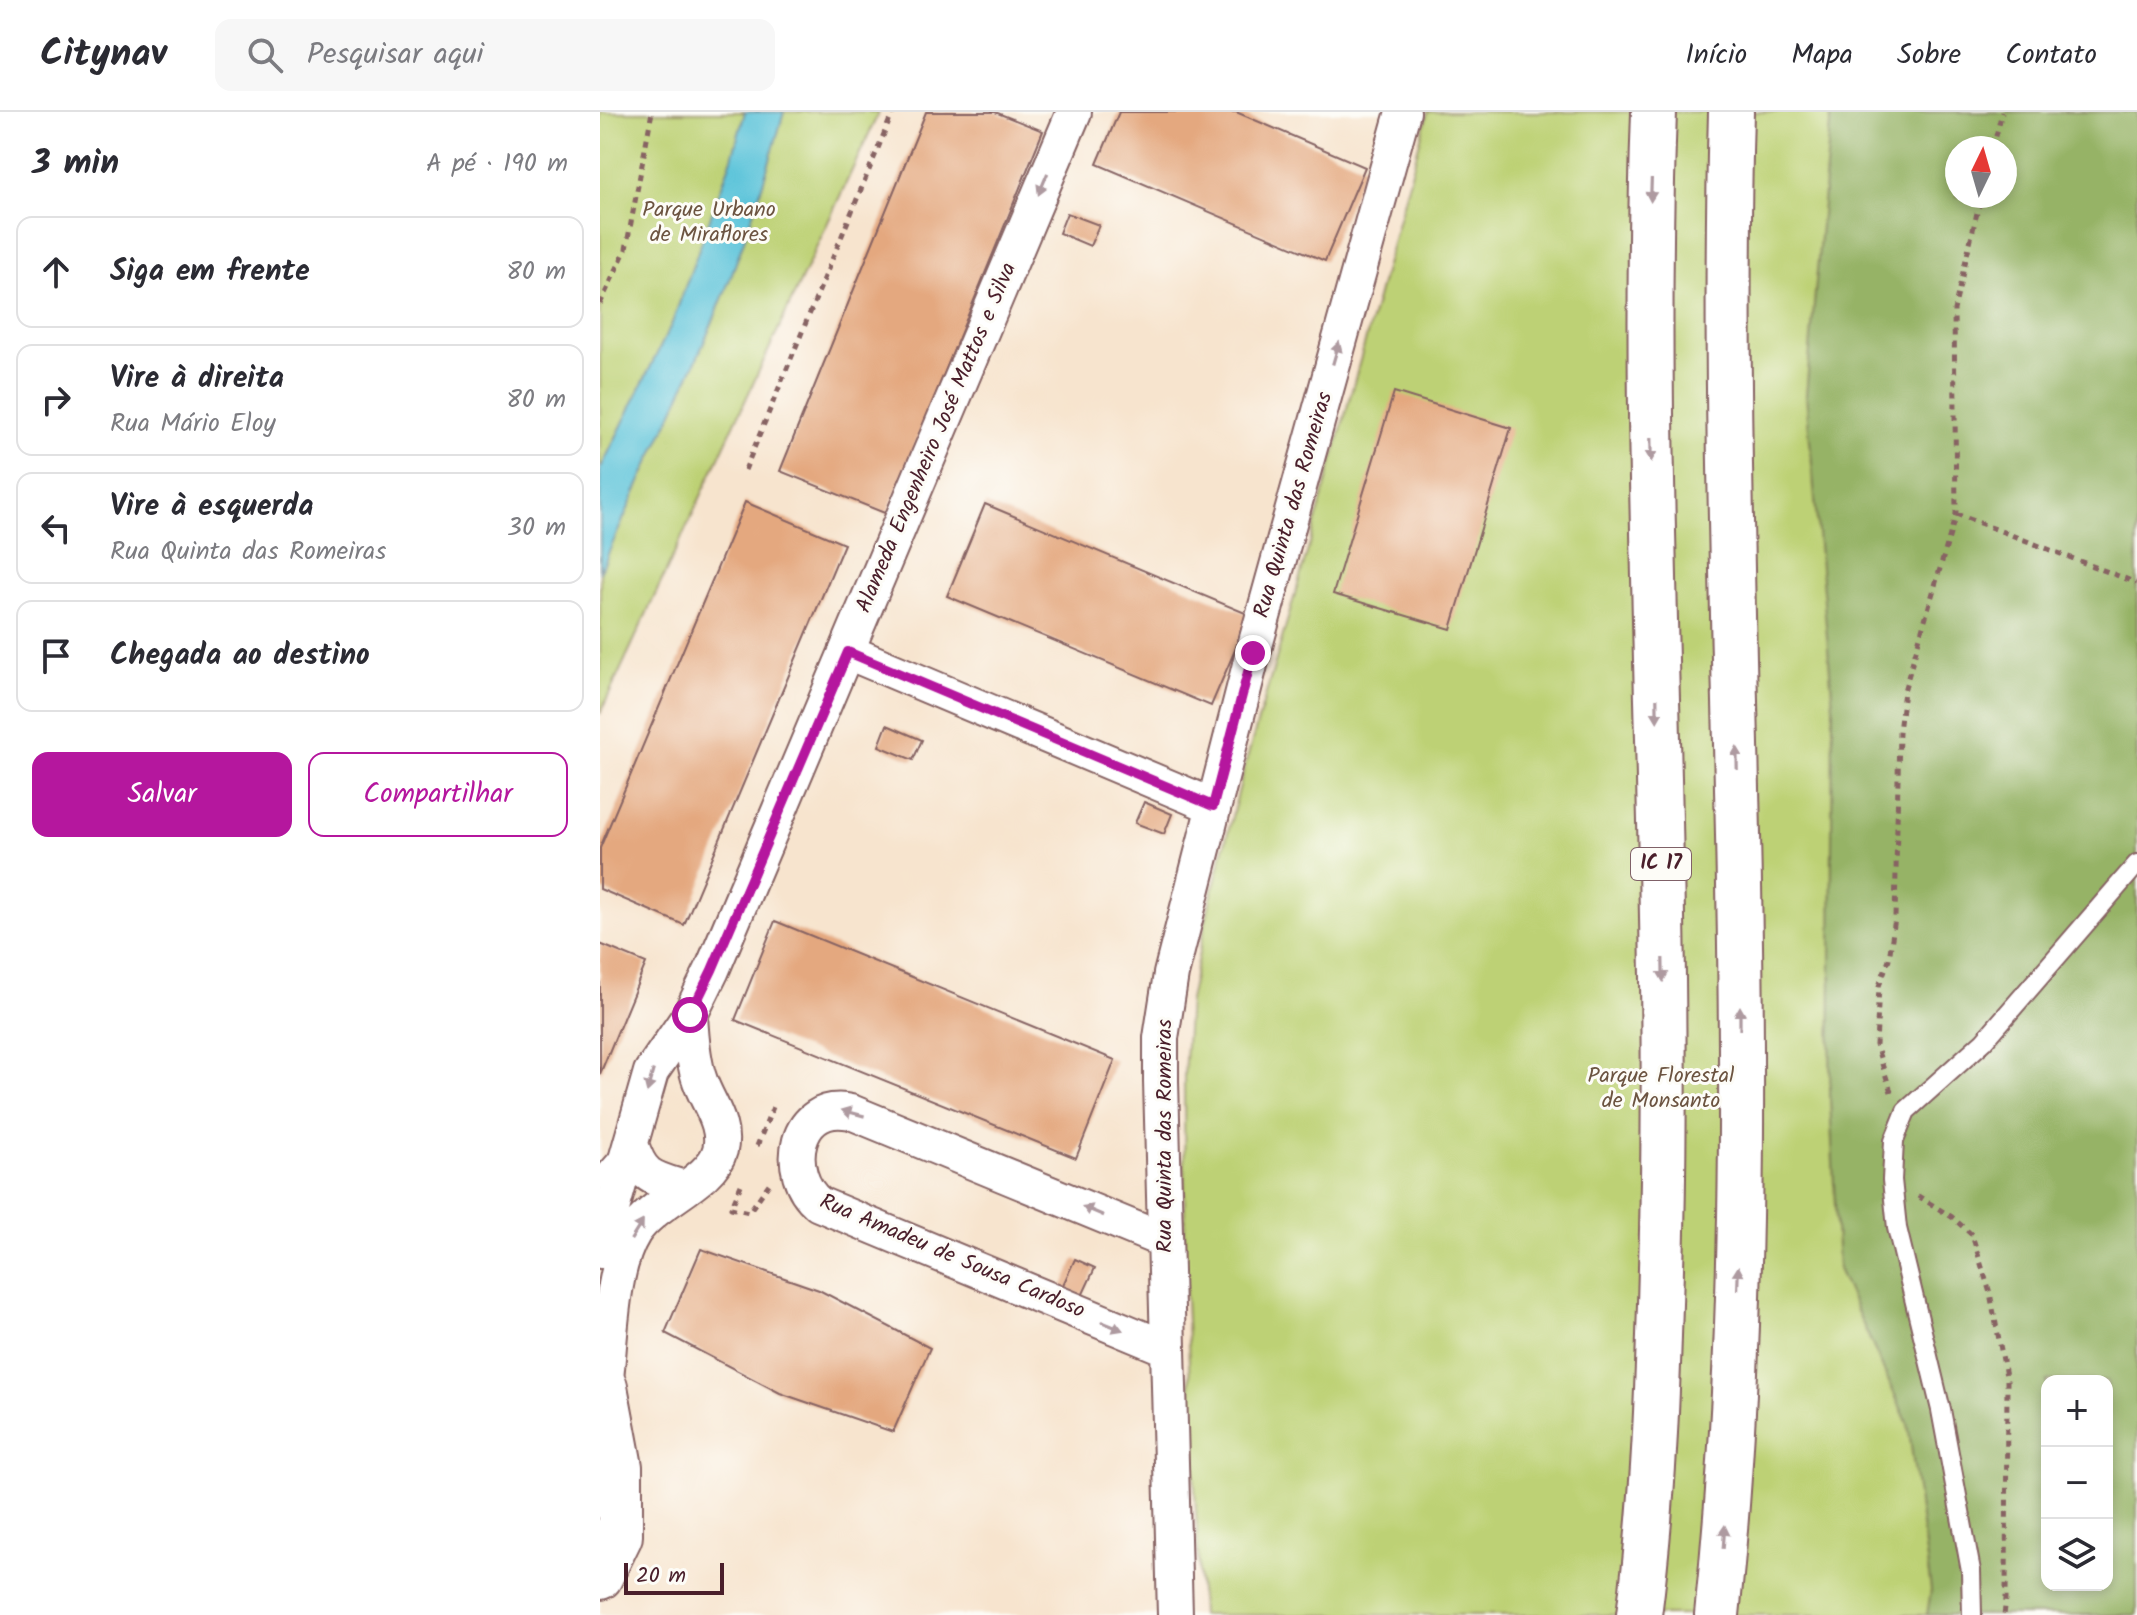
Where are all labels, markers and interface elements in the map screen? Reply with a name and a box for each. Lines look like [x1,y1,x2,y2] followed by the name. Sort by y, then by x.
[215,19,775,91] search box
[40,25,167,85] text: Citynav
[307,31,484,79] text: Pesquisar aqui
[243,33,287,77] icon: search
[1685,33,1747,78] text: Início
[1791,33,1853,78] text: Mapa
[1897,33,1961,78] text: Sobre
[2005,33,2097,78] text: Contato
[1945,136,2017,208] north arrow
[32,137,119,191] text: 3 min
[426,143,568,185] text: A pé · 190 m
[1037,172,1050,196] one-way arrow
[1644,178,1657,203] one-way arrow
[642,193,776,253] park label: Parque Urbano de Miraflores
[110,248,310,296] text: Siga em frente
[34,250,78,294] icon: ahead
[506,251,566,293] text: 80 m
[847,257,1027,619] street label: Alameda Engenheiro José Mattos e Silva
[1331,340,1343,365] one-way arrow
[110,355,284,403] text: Vire à direita
[34,378,78,422] icon: right
[506,379,566,421] text: 80 m
[1245,387,1343,622] street label: Rua Quinta das Romeiras
[110,403,276,445] text: Rua Mário Eloy
[1645,438,1658,463] one-way arrow
[110,483,314,531] text: Vire à esquerda
[34,506,78,550] icon: left
[507,507,566,549] text: 30 m
[110,531,386,573] text: Rua Quinta das Romeiras
[110,632,370,680] text: Chegada ao destino
[34,634,78,678] icon: arrive
[1235,635,1271,671] route end
[1651,698,1664,723] one-way arrow
[1730,745,1743,770] one-way arrow
[32,752,292,837] button: Salvar
[308,752,568,837] button: Compartilhar
[1631,848,1691,880] road number: IC 17
[1657,958,1669,983] one-way arrow
[672,997,708,1033] route start
[1734,1005,1746,1030] one-way arrow
[1148,1018,1183,1253] street label: Rua Quinta das Romeiras
[1588,1059,1735,1119] park label: Parque Florestal de Monsanto
[643,1069,655,1094] one-way arrow
[840,1106,864,1119] one-way arrow
[814,1185,1090,1329] street label: Rua Amadeu de Sousa Cardoso
[1081,1204,1105,1217] one-way arrow
[629,1219,643,1241] one-way arrow
[1732,1265,1745,1290] one-way arrow
[1100,1319,1124,1332] one-way arrow
[2041,1375,2113,1591] map controls
[2041,1375,2113,1447] button: +
[2041,1447,2113,1519] button: −
[2041,1519,2113,1591] button: layers
[1718,1524,1731,1549] one-way arrow
[624,1559,724,1595] scale bar
[636,1559,686,1594] text: 20 m

